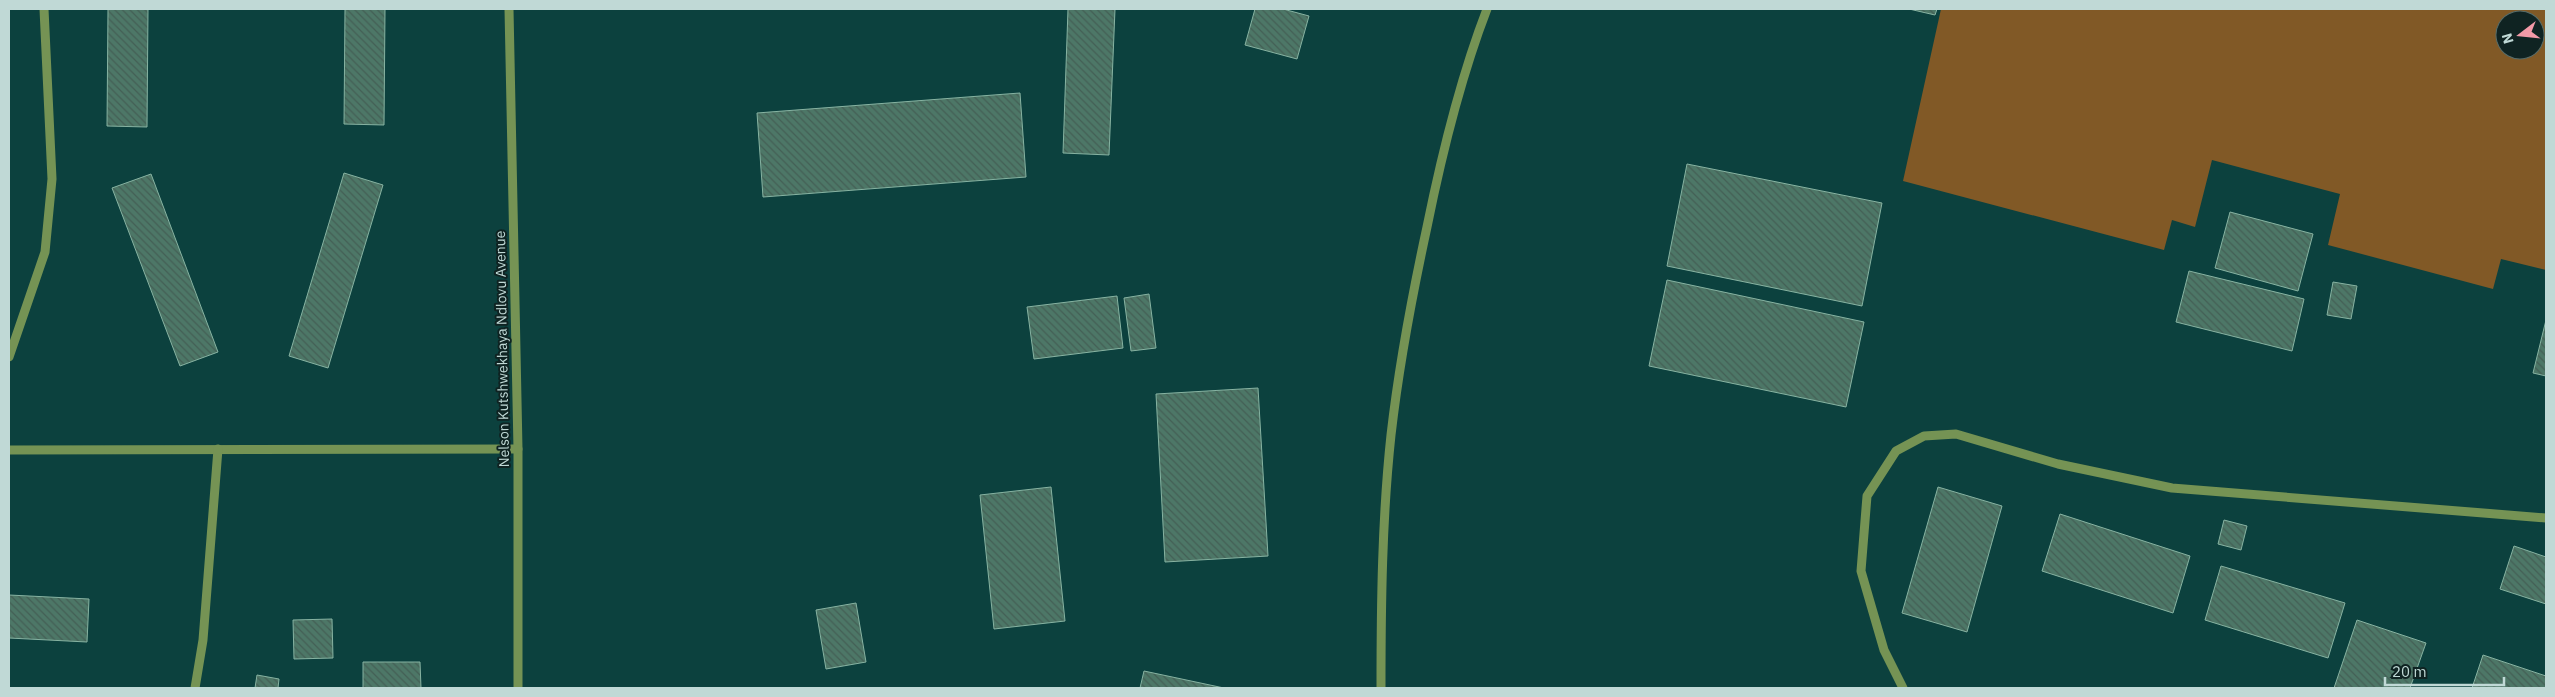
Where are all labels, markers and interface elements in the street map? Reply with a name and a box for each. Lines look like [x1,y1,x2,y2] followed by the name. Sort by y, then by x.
[2495,10,2545,60] north arrow
[2497,31,2518,46] text: N
[491,230,513,468] street label: Nelson Kutshwekhaya Ndlovu Avenue
[2385,654,2504,686] scale bar
[2392,662,2427,681] text: 20 m

